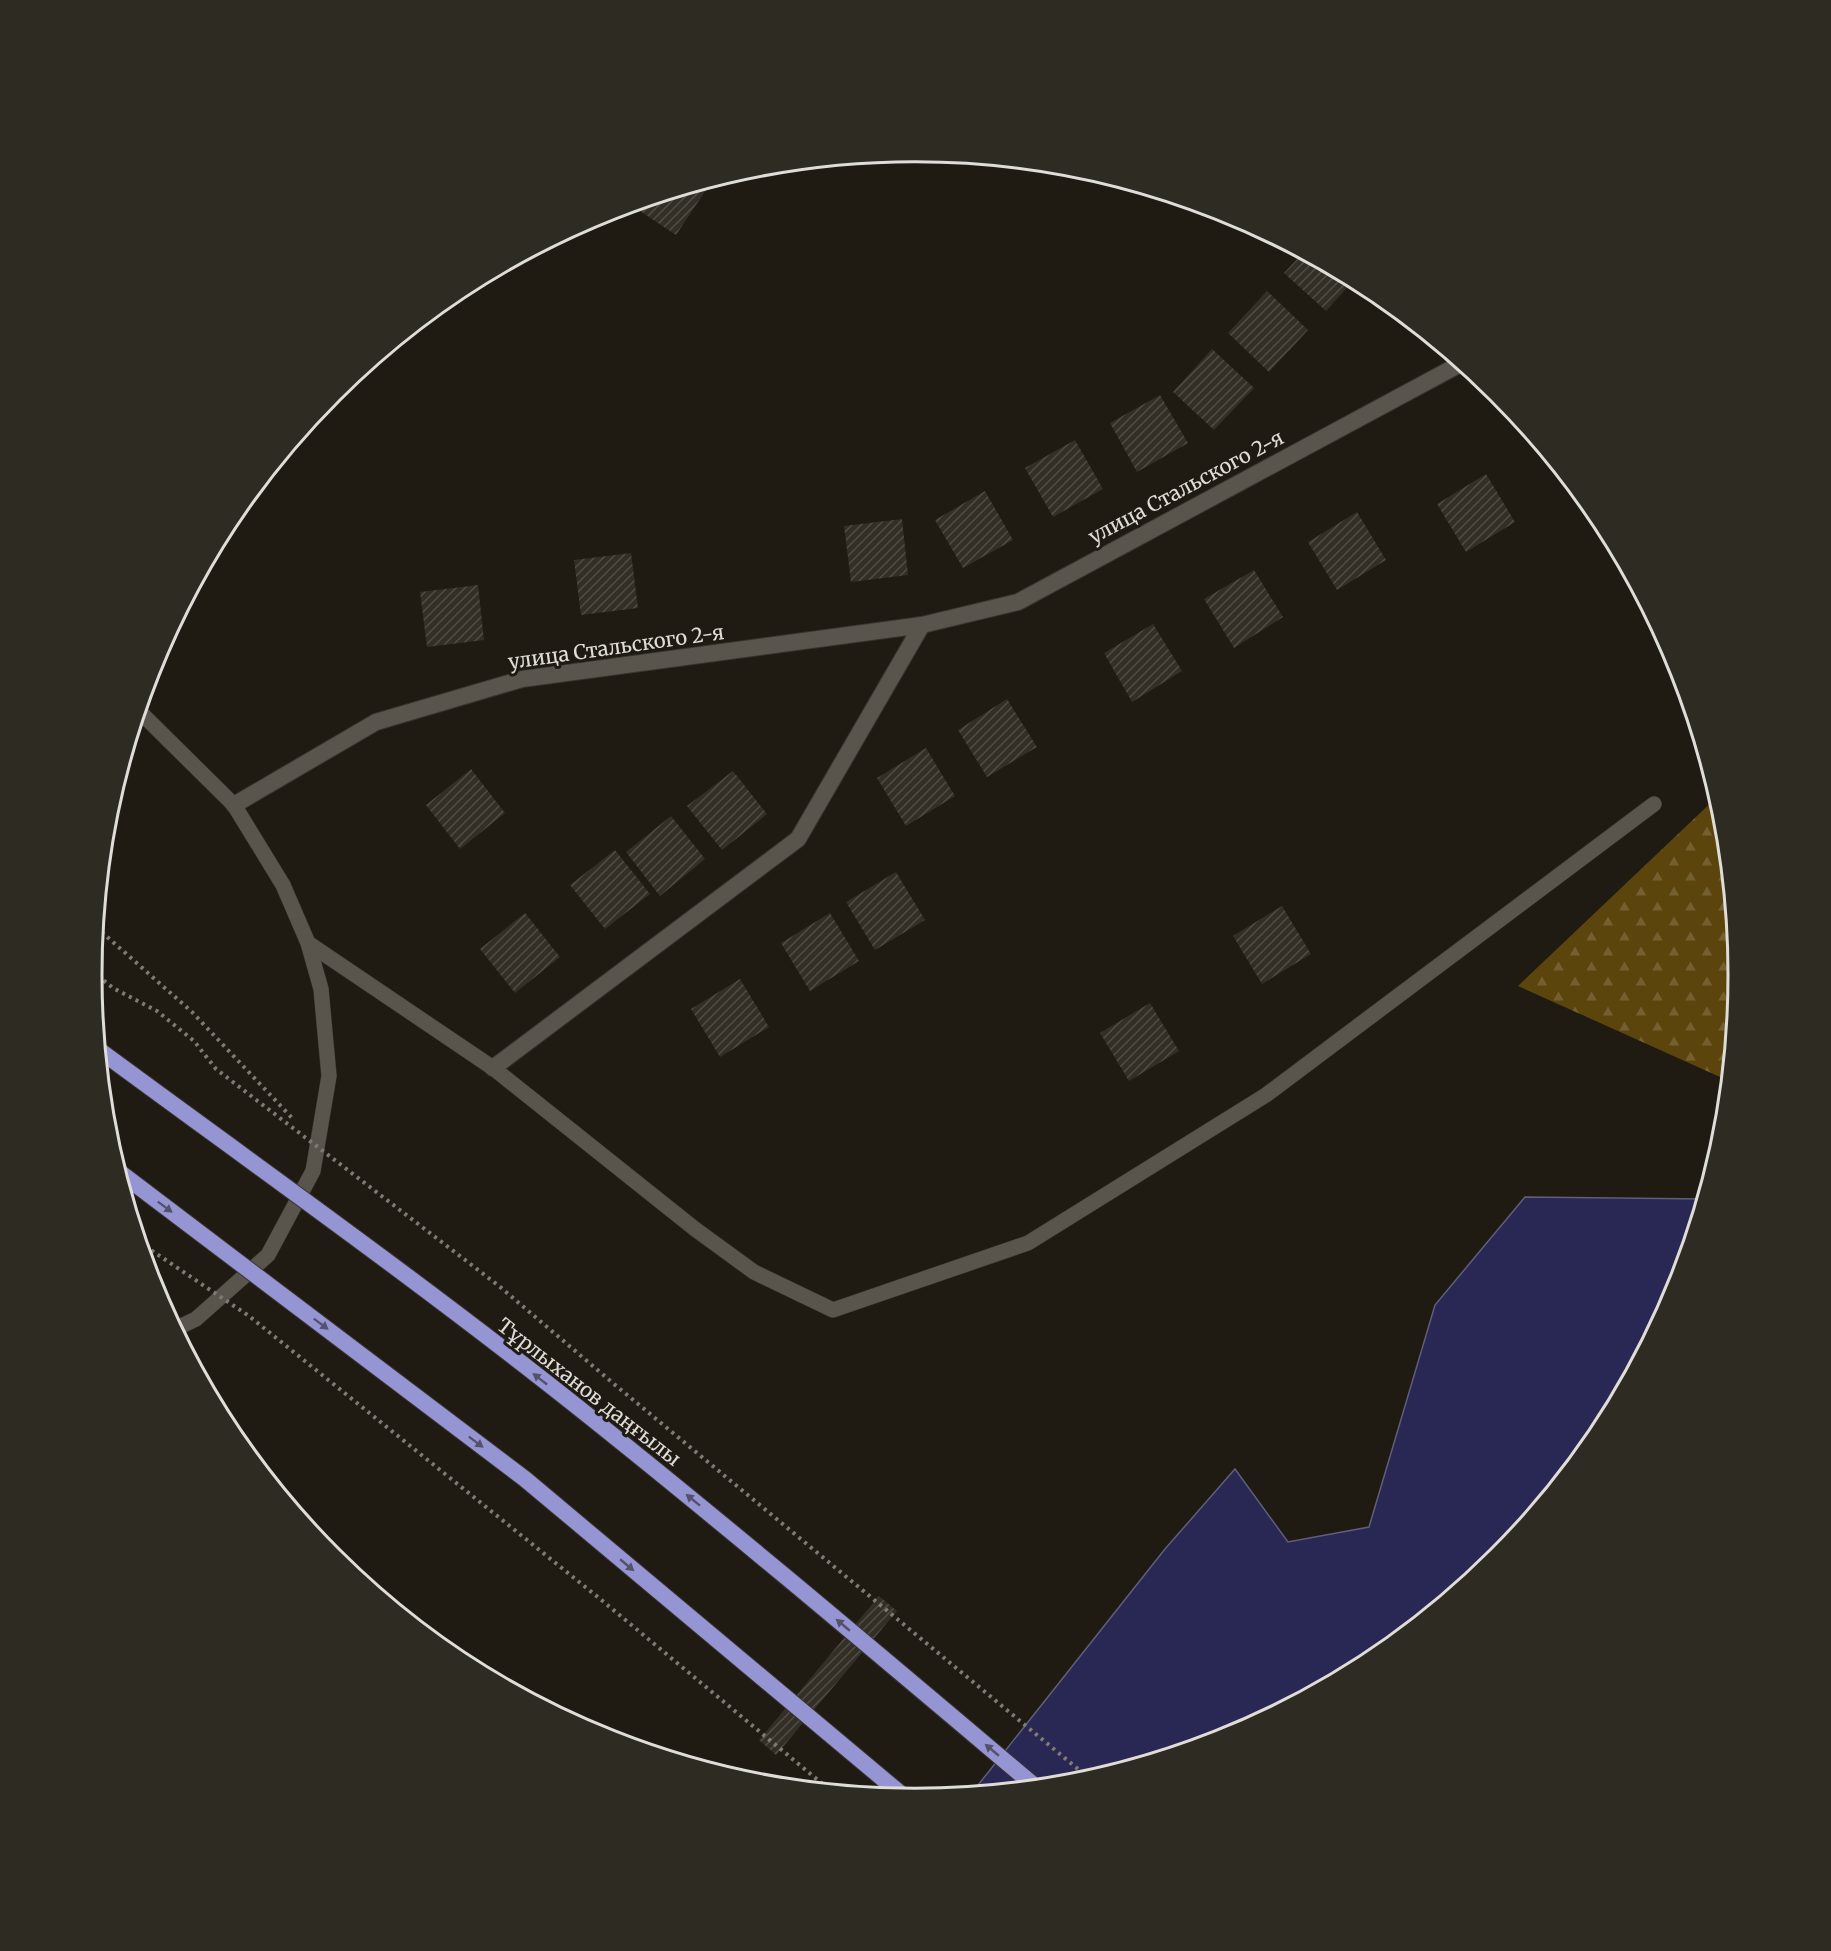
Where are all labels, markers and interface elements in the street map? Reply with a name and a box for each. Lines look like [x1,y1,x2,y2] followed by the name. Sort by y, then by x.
[1084,424,1288,549] street label: улица Стальского 2-я
[506,619,726,674] street label: улица Стальского 2-я
[157,1200,172,1212] one-way arrow
[493,1312,686,1471] street label: Тұрлыханов даңғылы
[313,1317,328,1329] one-way arrow
[533,1373,548,1385] one-way arrow
[468,1435,484,1448] one-way arrow
[685,1494,701,1507] one-way arrow
[619,1558,634,1571] one-way arrow
[836,1619,851,1632] one-way arrow
[985,1744,1000,1757] one-way arrow

